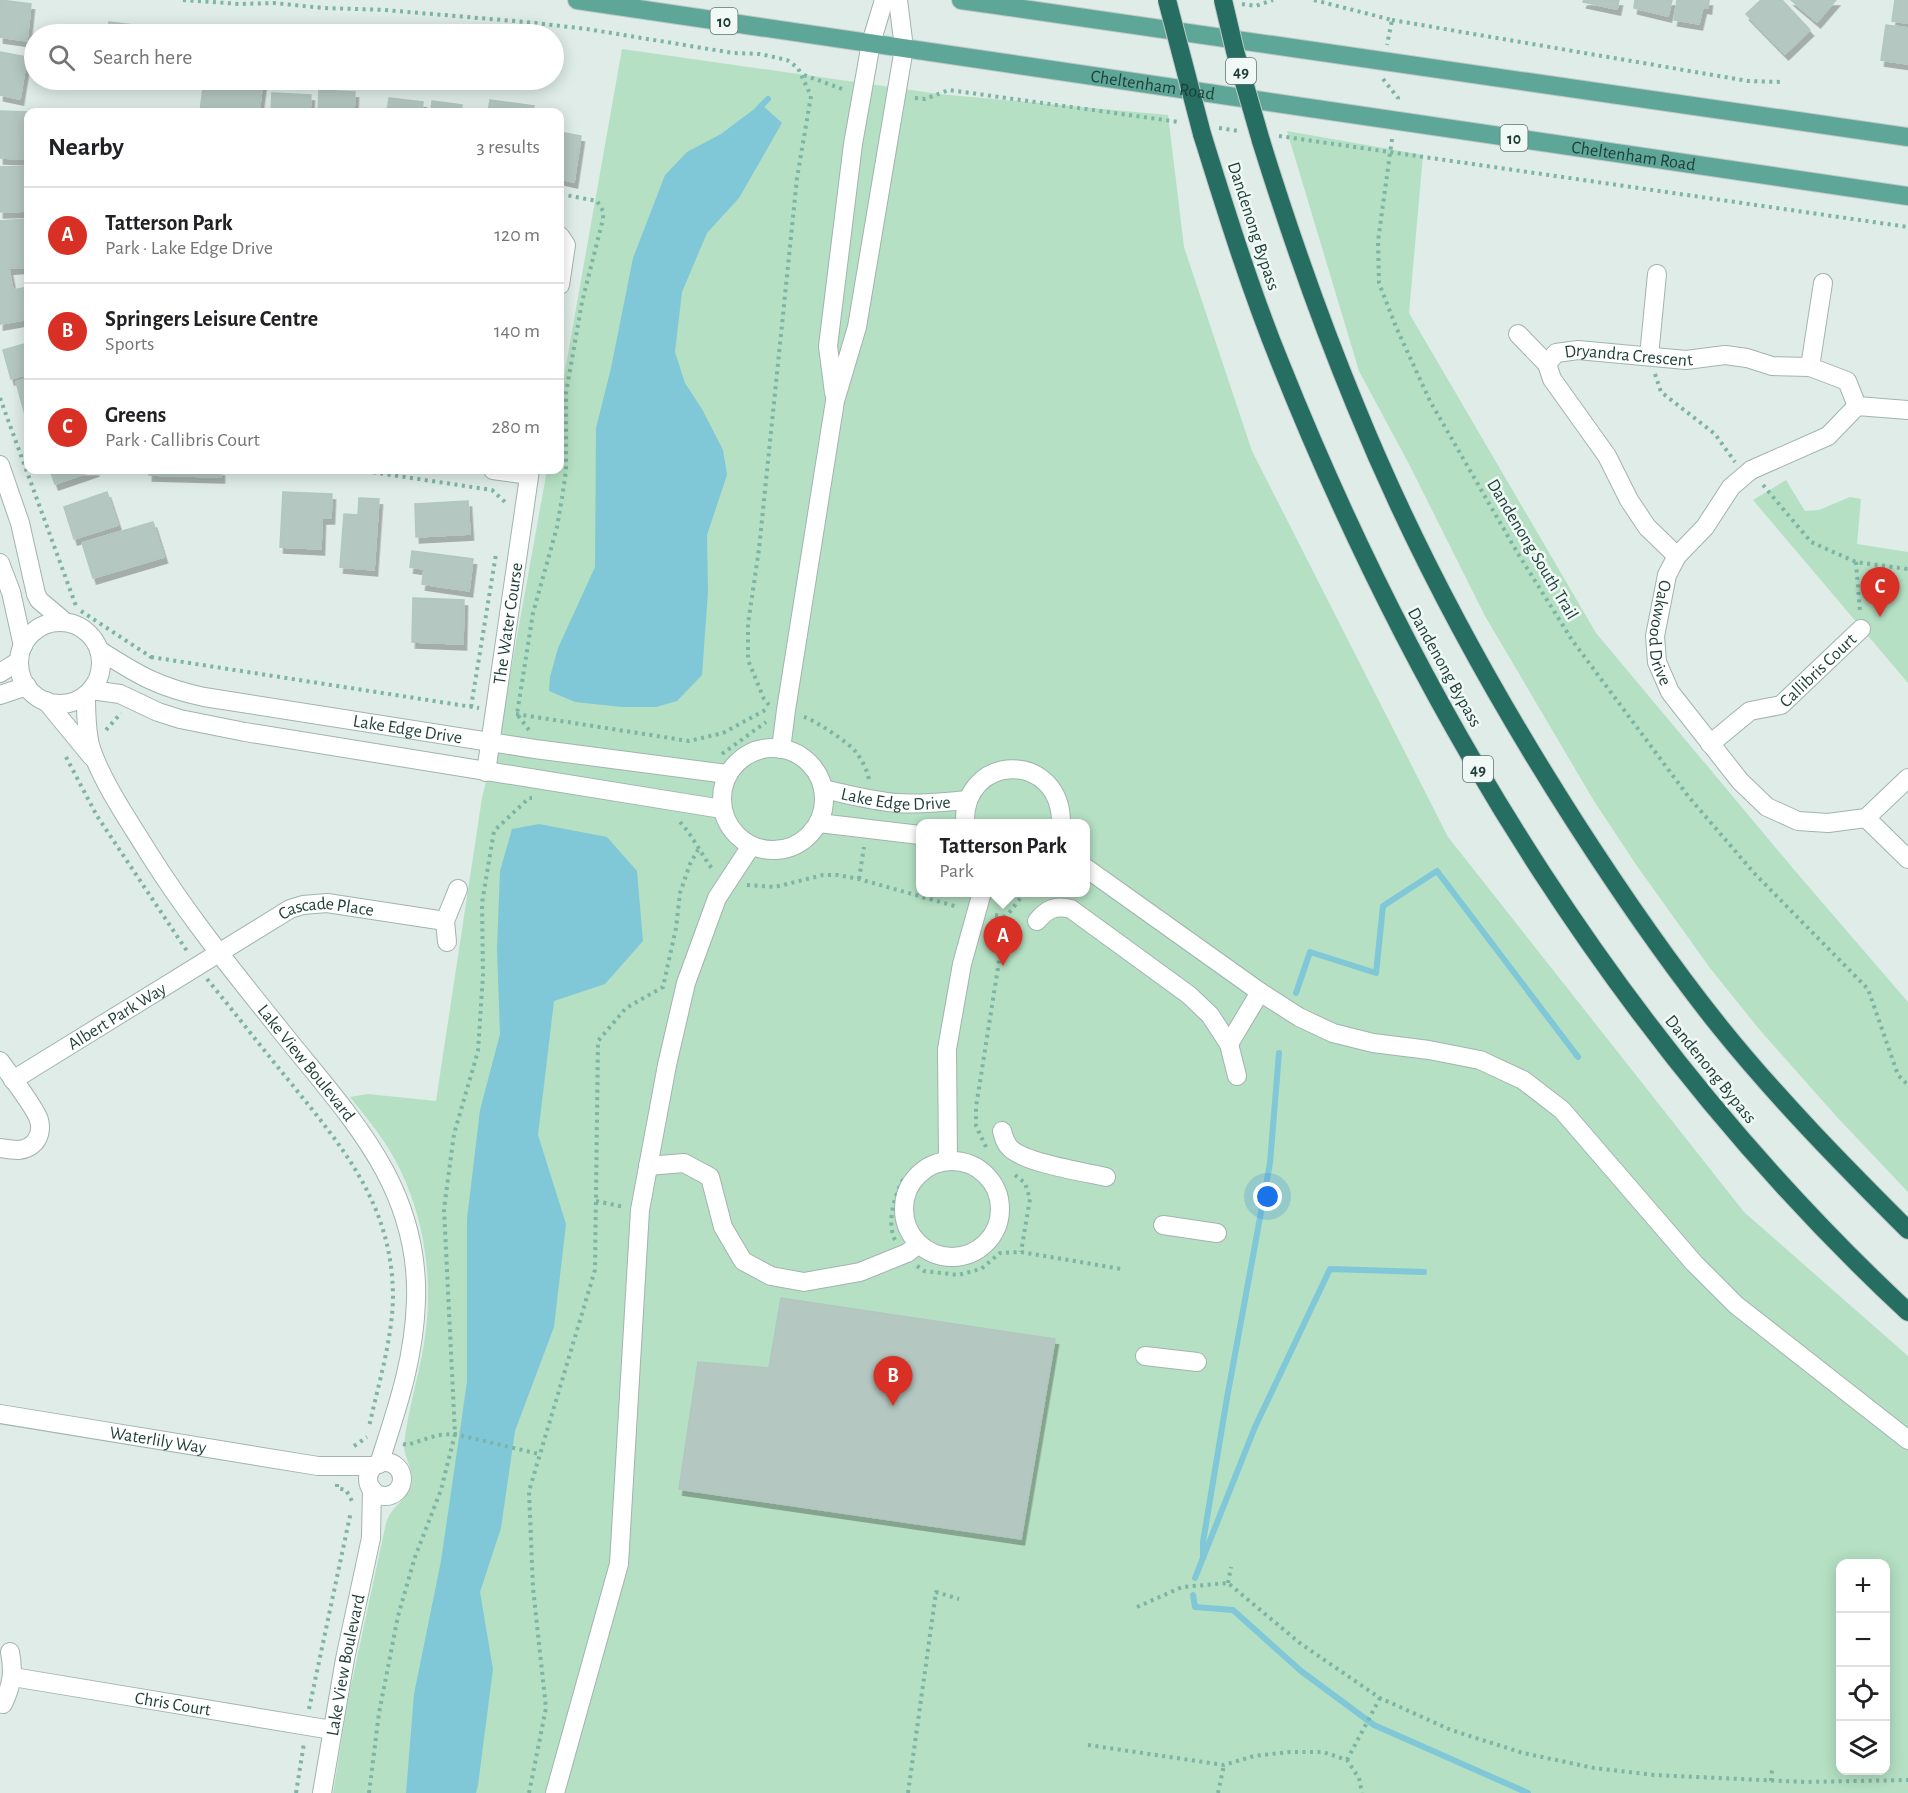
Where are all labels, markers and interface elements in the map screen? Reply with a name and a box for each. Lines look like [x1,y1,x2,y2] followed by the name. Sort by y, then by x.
[710,8,738,34] road number: 10
[24,24,564,90] search box
[45,41,78,74] icon: search
[93,46,192,68] text: Search here
[1226,58,1256,84] road number: 49
[1089,68,1216,104] street label: Cheltenham Road
[1500,125,1528,151] road number: 10
[48,134,124,160] text: Nearby
[476,137,540,157] text: 3 results
[1570,139,1697,175] street label: Cheltenham Road
[1224,160,1282,293] street label: Dandenong Bypass
[105,212,233,234] text: Tatterson Park
[62,225,74,245] text: A
[494,225,540,245] text: 120 m
[105,238,273,258] text: Park · Lake Edge Drive
[105,308,318,330] text: Springers Leisure Centre
[62,321,73,341] text: B
[494,321,540,341] text: 140 m
[105,334,154,354] text: Sports
[1563,342,1694,370] street label: Dryandra Crescent
[105,404,166,426] text: Greens
[62,417,73,437] text: C
[492,417,540,437] text: 280 m
[105,430,260,450] text: Park · Callibris Court
[1483,476,1581,623] street label: Dandenong South Trail
[491,562,526,686] street label: The Water Course
[1860,568,1900,617] pin: C
[1645,578,1674,689] street label: Oakwood Drive
[1404,605,1484,730] street label: Dandenong Bypass
[1777,630,1860,711] street label: Callibris Court
[352,713,463,747] street label: Lake Edge Drive
[1463,756,1493,782] road number: 49
[839,785,951,814] street label: Lake Edge Drive
[916,819,1090,897] popup
[939,835,1067,857] text: Tatterson Park
[939,861,974,881] text: Park
[275,895,375,924] street label: Cascade Place
[984,916,1022,966] pin: A
[65,980,170,1054] street label: Albert Park Way
[254,1002,358,1125] street label: Lake View Boulevard
[1661,1012,1759,1127] street label: Dandenong Bypass
[1253,1182,1282,1211] your location
[874,1356,912,1406] pin: B
[108,1424,208,1458] street label: Waterlily Way
[1836,1559,1890,1775] map controls
[1836,1559,1890,1613] button: +
[324,1593,369,1737] street label: Lake View Boulevard
[1836,1613,1890,1667] button: −
[1836,1667,1890,1721] button: locate
[133,1689,212,1720] street label: Chris Court
[1836,1721,1890,1775] button: layers

